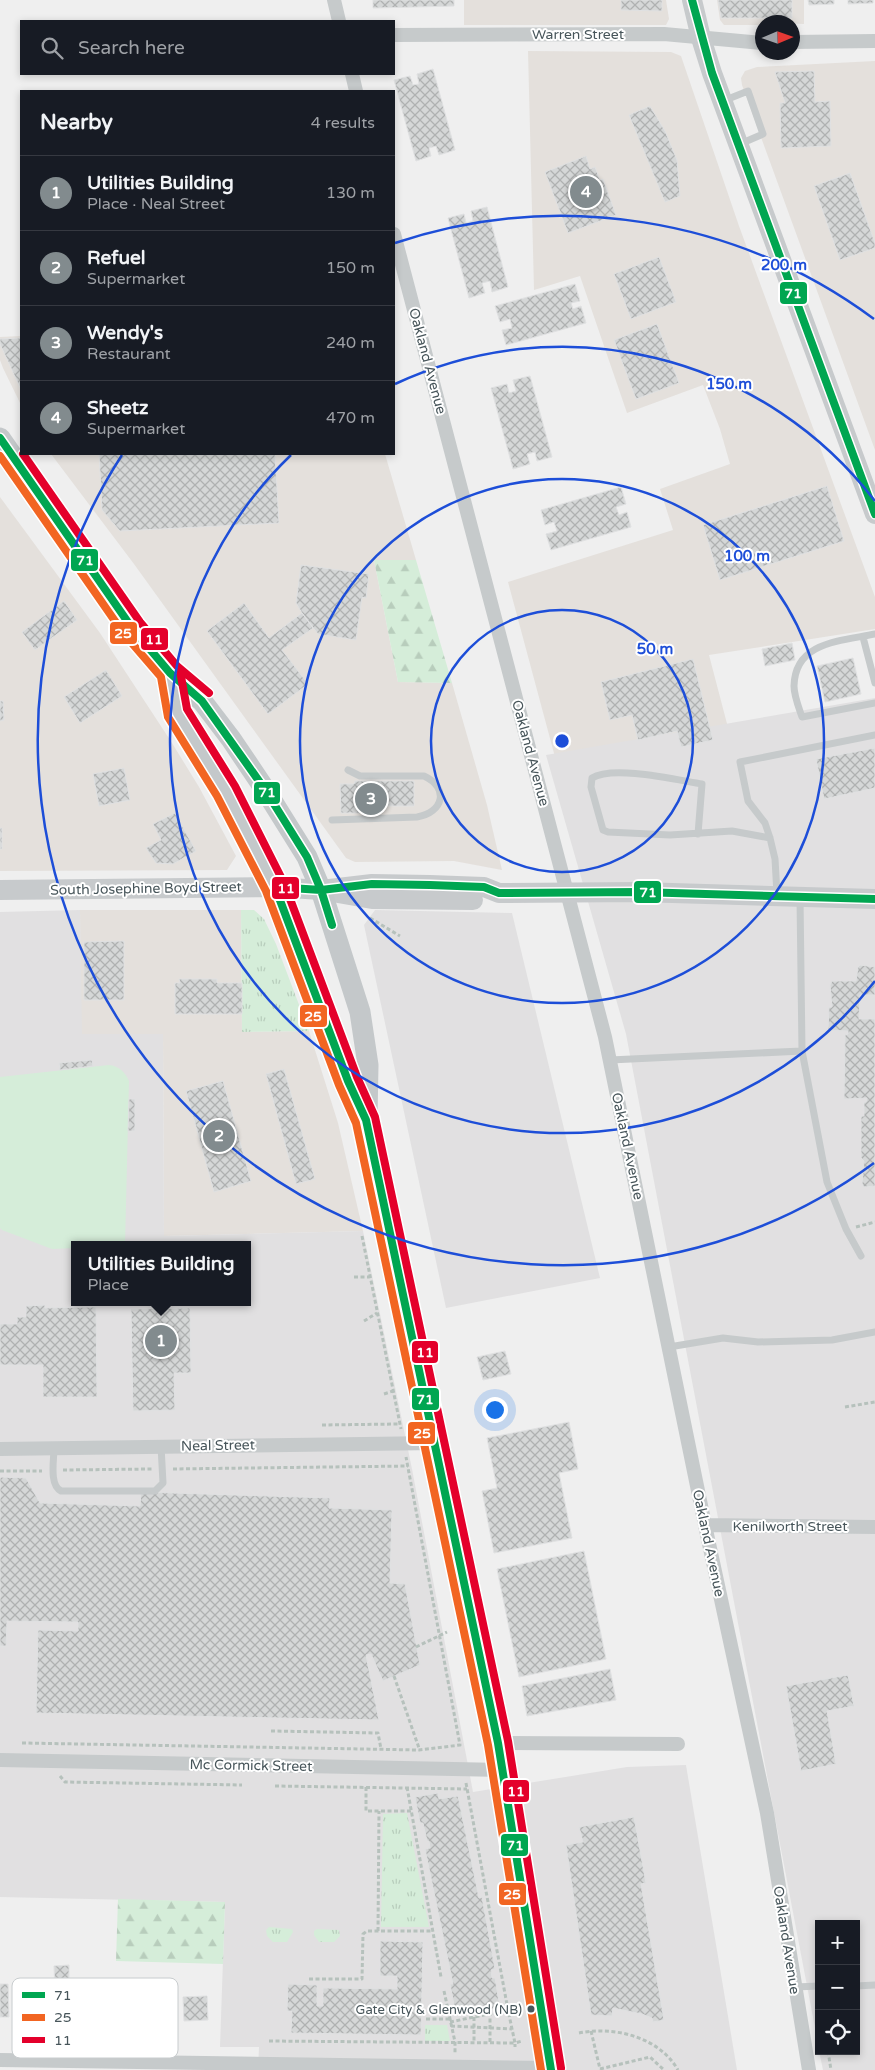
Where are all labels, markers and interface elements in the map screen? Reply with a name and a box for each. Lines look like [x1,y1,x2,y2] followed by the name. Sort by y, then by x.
[755,15,800,60] north arrow
[20,20,395,75] search box
[532,26,625,43] street label: Warren Street
[38,34,66,62] icon: search
[78,37,185,59] text: Search here
[40,110,113,135] text: Nearby
[311,113,375,133] text: 4 results
[87,172,234,194] text: Utilities Building
[570,173,602,211] pin: 4
[51,183,61,203] text: 1
[326,183,375,203] text: 130 m
[87,194,225,214] text: Place · Neal Street
[87,247,146,269] text: Refuel
[761,256,807,274] text: 200 m
[51,258,61,278] text: 2
[326,258,375,278] text: 150 m
[87,269,185,289] text: Supermarket
[779,281,808,305] line badge: 71
[784,285,802,302] text: 71
[405,306,450,416] street label: Oakland Avenue
[87,322,163,344] text: Wendy's
[51,333,61,353] text: 3
[326,333,375,353] text: 240 m
[87,344,171,364] text: Restaurant
[706,375,752,393] text: 150 m
[87,397,148,419] text: Sheetz
[51,408,61,428] text: 4
[326,408,375,428] text: 470 m
[87,419,185,439] text: Supermarket
[724,547,770,565] text: 100 m
[70,548,99,572] line badge: 71
[76,552,94,569] text: 71
[109,621,138,645] line badge: 25
[114,625,132,642] text: 25
[140,627,169,651] line badge: 11
[145,631,163,648] text: 11
[637,640,673,658] text: 50 m
[508,698,553,808] street label: Oakland Avenue
[553,732,571,750] centre of rings
[355,780,387,818] pin: 3
[253,781,281,805] line badge: 71
[258,784,276,801] text: 71
[271,876,300,900] line badge: 11
[50,878,243,899] street label: South Josephine Boyd Street
[277,880,295,897] text: 11
[633,880,662,904] line badge: 71
[639,884,657,901] text: 71
[299,1004,328,1028] line badge: 25
[304,1008,322,1025] text: 25
[608,1091,647,1201] street label: Oakland Avenue
[203,1117,235,1155] pin: 2
[71,1241,251,1306] popup
[88,1253,234,1275] text: Utilities Building
[88,1275,129,1295] text: Place
[145,1322,177,1360] pin: 1
[411,1340,439,1364] line badge: 11
[416,1344,434,1361] text: 11
[411,1387,440,1411] line badge: 71
[416,1391,434,1408] text: 71
[482,1397,508,1423] your location
[407,1421,436,1445] line badge: 25
[413,1425,431,1442] text: 25
[181,1436,256,1455] street label: Neal Street
[689,1488,728,1598] street label: Oakland Avenue
[732,1518,848,1535] street label: Kenilworth Street
[189,1756,313,1775] street label: Mc Cormick Street
[502,1779,530,1803] line badge: 11
[507,1783,525,1800] text: 11
[500,1833,529,1857] line badge: 71
[506,1837,524,1854] text: 71
[498,1882,527,1906] line badge: 25
[770,1885,803,1995] street label: Oakland Avenue
[503,1886,521,1903] text: 25
[815,1920,860,2055] map controls
[815,1920,860,1965] button: +
[815,1965,860,2010] button: −
[12,1978,178,2058] legend
[54,1987,72,2004] text: 71
[356,2002,522,2018] place label: Gate City & Glenwood (NB)
[526,2004,536,2014] marker: Gate City & Glenwood (NB)
[54,2009,72,2026] text: 25
[815,2010,860,2055] button: locate
[54,2032,72,2049] text: 11

